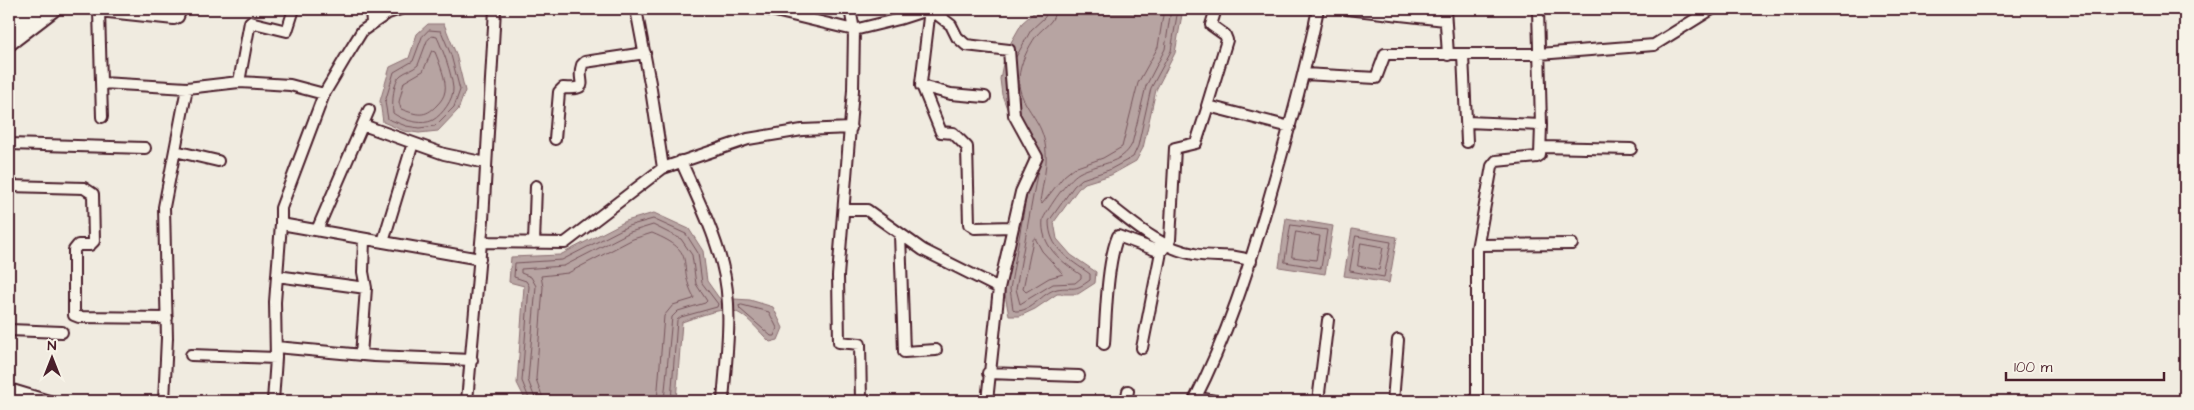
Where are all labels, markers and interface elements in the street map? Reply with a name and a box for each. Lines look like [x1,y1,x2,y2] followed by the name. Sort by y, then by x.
[28,332,78,382] north arrow
[48,336,57,356] text: N
[2006,350,2164,382] scale bar
[2014,357,2053,378] text: 100 m

